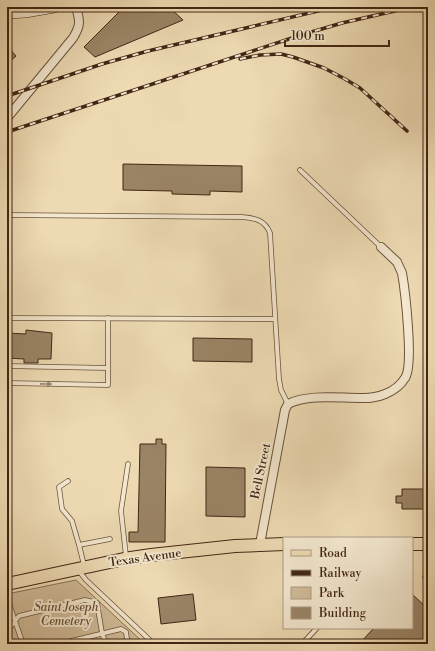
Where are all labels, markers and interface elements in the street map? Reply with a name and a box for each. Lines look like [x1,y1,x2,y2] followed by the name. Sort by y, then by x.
[285,22,389,48] scale bar
[291,29,325,44] text: 100 m
[40,381,53,387] one-way arrow
[248,441,274,501] street label: Bell Street
[283,537,413,629] legend
[108,545,182,571] street label: Texas Avenue
[319,546,347,561] text: Road
[319,566,361,581] text: Railway
[319,586,345,601] text: Park
[34,600,99,629] park label: Saint Joseph Cemetery
[318,606,367,621] text: Building

